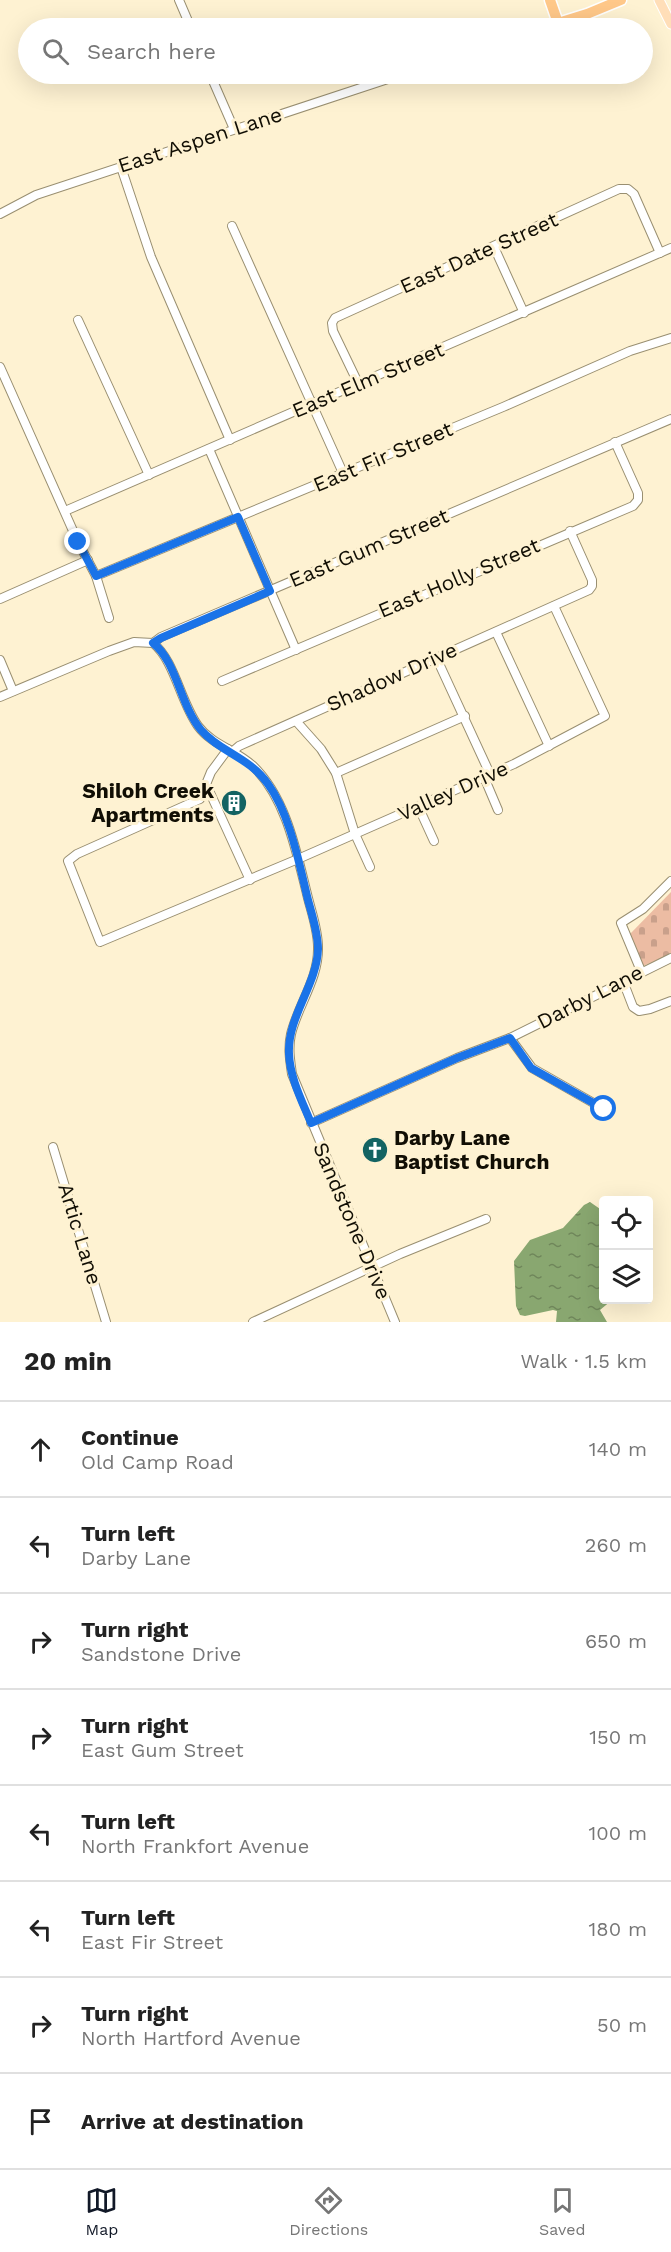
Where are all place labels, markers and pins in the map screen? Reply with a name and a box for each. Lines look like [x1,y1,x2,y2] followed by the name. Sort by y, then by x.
[82,778,215,827] place label: Shiloh Creek Apartments
[219,788,249,818] building icon: Shiloh Creek Apartments
[394,1125,549,1174] place label: Darby Lane Baptist Church
[360,1135,390,1165] church icon: Darby Lane Baptist Church

